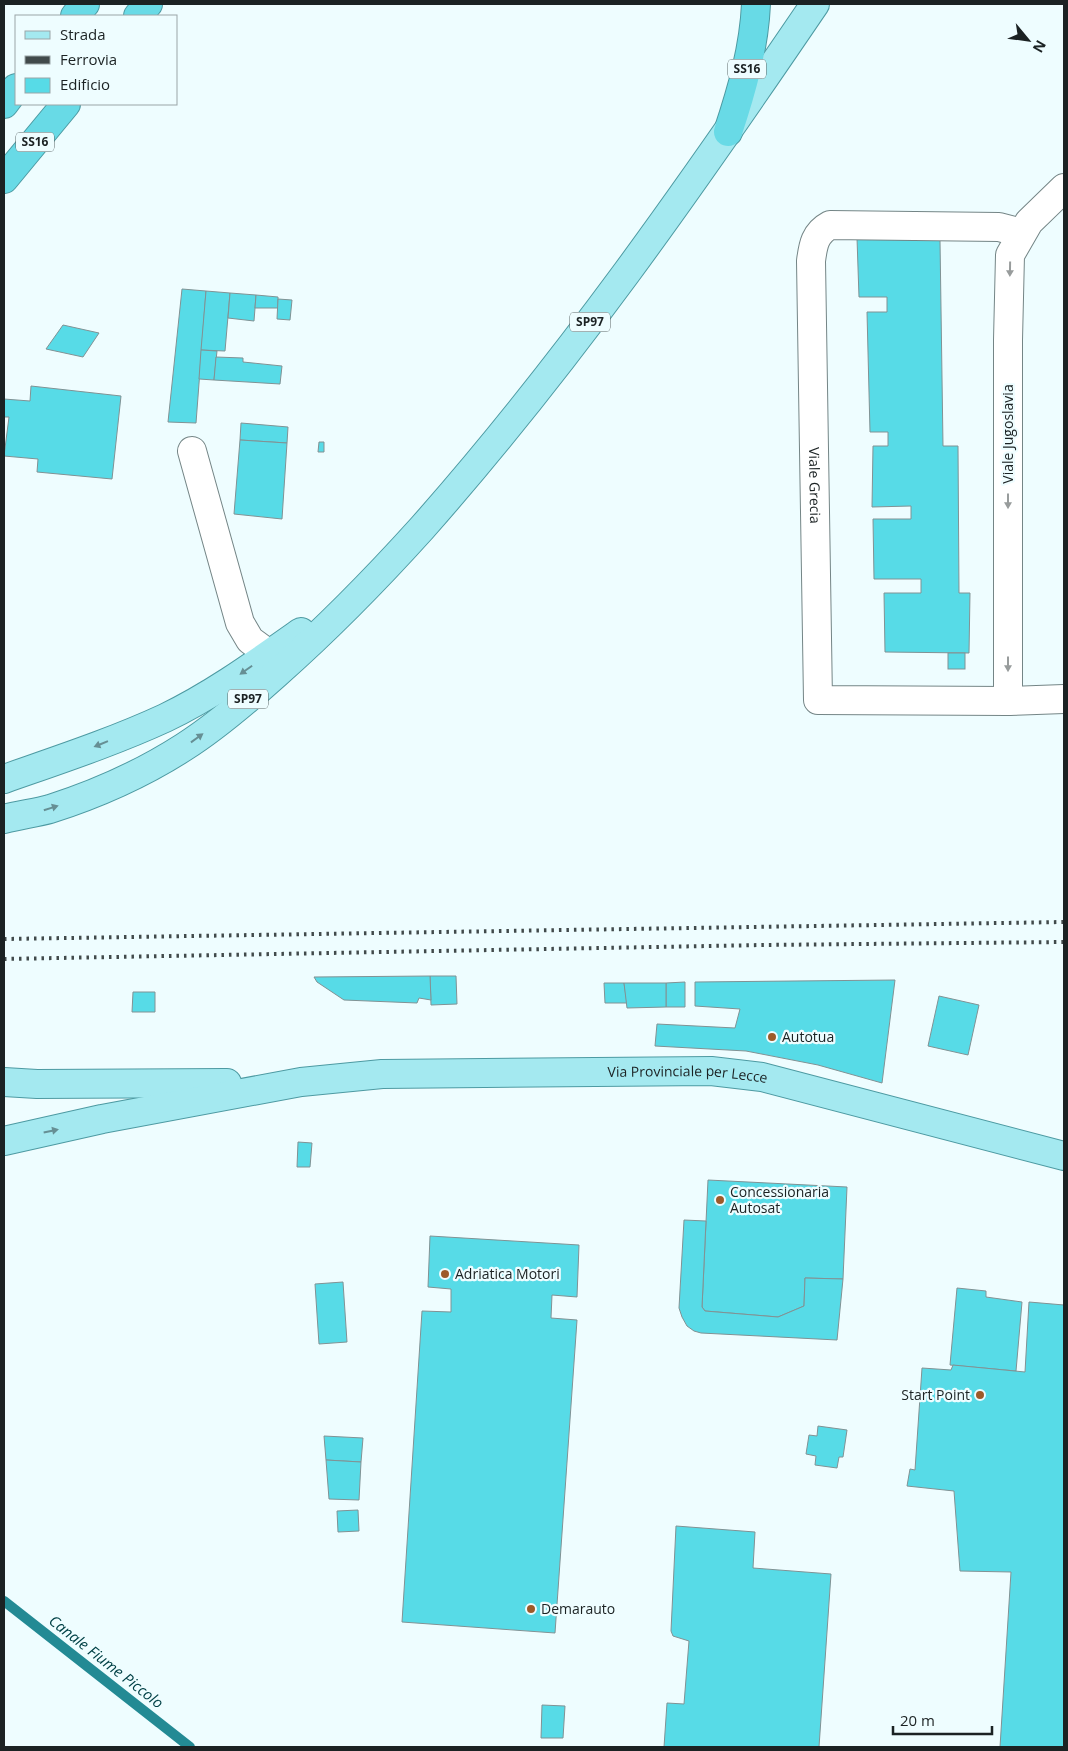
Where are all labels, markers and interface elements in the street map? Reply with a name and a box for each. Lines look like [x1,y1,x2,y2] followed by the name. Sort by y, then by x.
[15,15,178,105] legend
[1003,15,1053,65] north arrow
[60,24,106,44] text: Strada
[1029,37,1051,56] text: N
[60,49,117,69] text: Ferrovia
[728,60,766,78] road number: SS16
[60,74,110,94] text: Edificio
[16,132,54,152] road number: SS16
[1005,261,1013,277] one-way arrow
[570,313,610,332] road number: SP97
[998,384,1017,484] street label: Viale Jugoslavia
[805,447,825,524] street label: Viale Grecia
[1004,494,1012,510] one-way arrow
[1004,656,1012,672] one-way arrow
[239,665,253,675] one-way arrow
[228,690,268,709] road number: SP97
[190,733,204,743] one-way arrow
[94,740,108,748] one-way arrow
[44,803,59,811] one-way arrow
[782,1027,834,1046] place label: Autotua
[766,1031,778,1043] marker: Autotua
[607,1061,770,1087] street label: Via Provinciale per Lecce
[44,1126,60,1134] one-way arrow
[730,1182,829,1217] place label: Concessionaria Autosat
[714,1194,726,1206] marker: Concessionaria Autosat
[455,1264,560,1283] place label: Adriatica Motori
[439,1268,451,1280] marker: Adriatica Motori
[901,1385,970,1404] place label: Start Point
[974,1389,986,1401] marker: Start Point
[541,1599,615,1618] place label: Demarauto
[525,1603,537,1615] marker: Demarauto
[45,1610,168,1712] water label: Canale Fiume Piccolo
[893,1704,992,1736] scale bar
[900,1710,935,1730] text: 20 m

